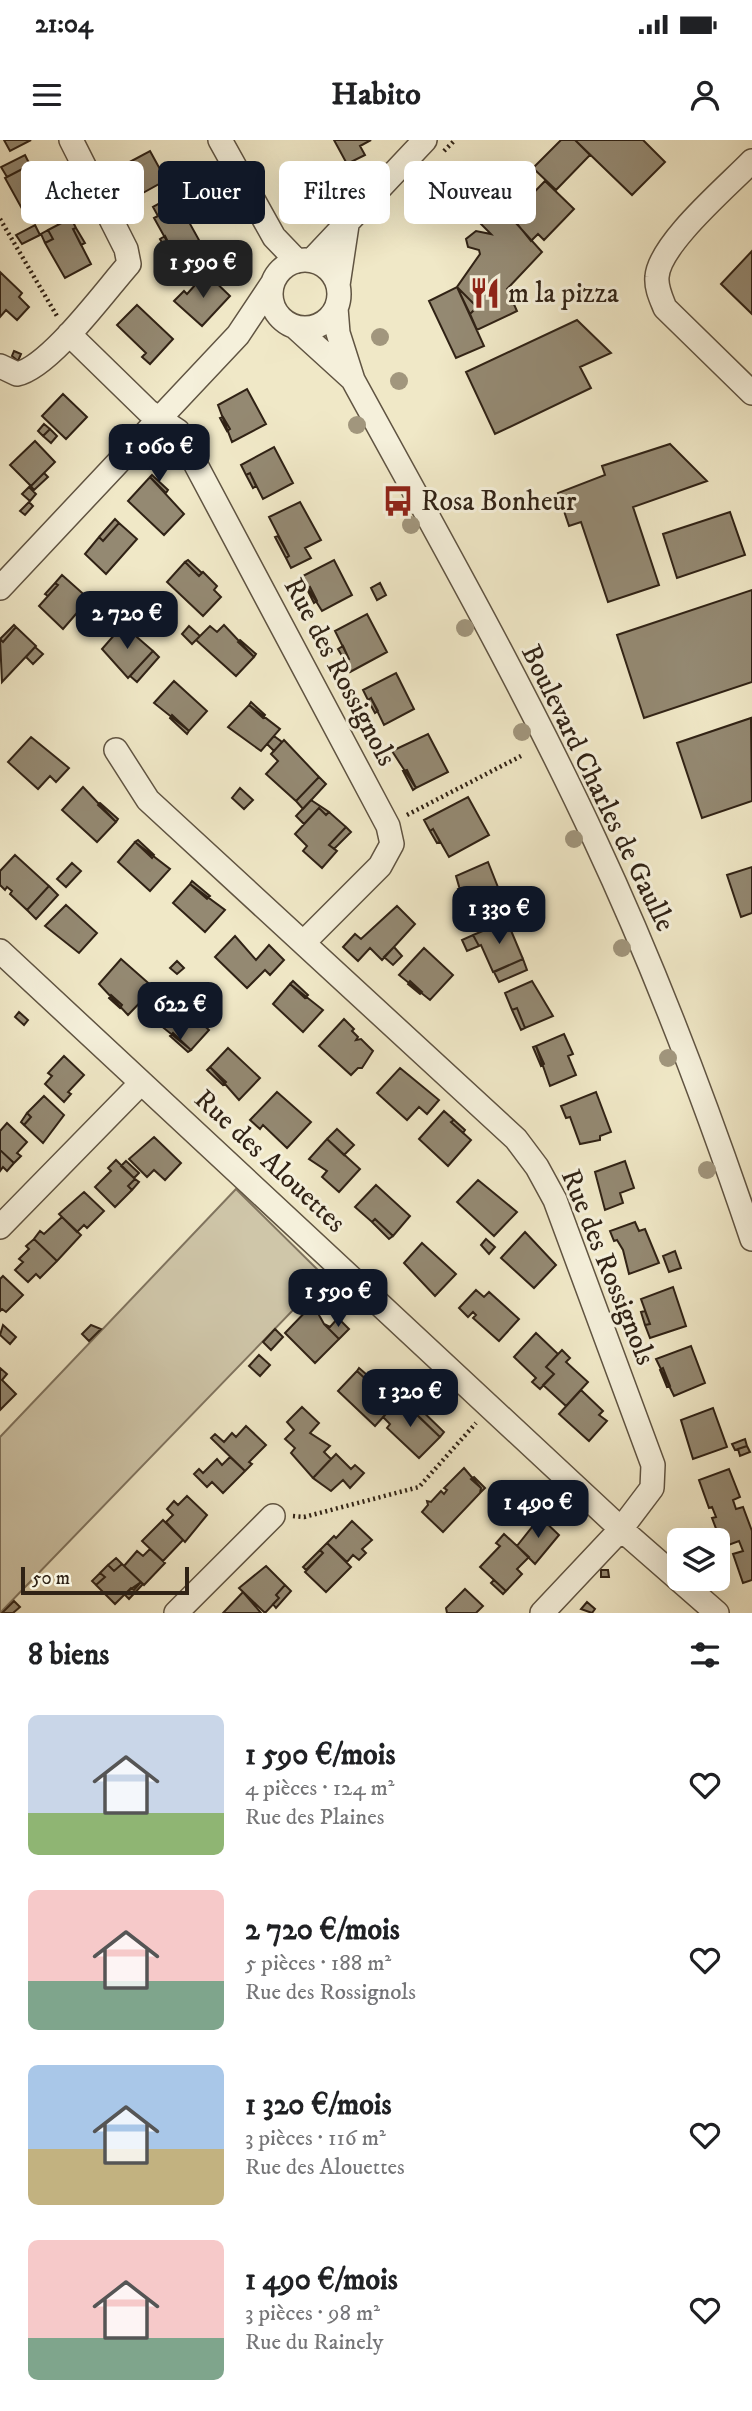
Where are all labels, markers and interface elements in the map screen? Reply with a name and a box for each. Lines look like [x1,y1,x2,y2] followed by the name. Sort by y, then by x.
[35,8,93,41] text: 21:04
[331,75,421,115] text: Habito
[28,76,66,114] icon: menu
[686,76,724,114] icon: person
[21,161,144,224] chip: Acheter
[158,161,265,224] chip: Louer
[279,161,390,224] chip: Filtres
[404,161,536,224] chip: Nouveau
[138,240,268,300] pin: 1 590 €
[169,248,237,277] text: 1 590 €
[468,276,502,310] restaurant icon: m la pizza
[508,276,619,311] place label: m la pizza
[94,424,224,484] pin: 1 060 €
[125,432,193,461] text: 1 060 €
[381,484,415,518] bus stop icon: Rosa Bonheur
[421,484,577,519] place label: Rosa Bonheur
[276,572,404,772] street label: Rue des Rossignols
[62,592,192,651] pin: 2 720 €
[92,599,162,628] text: 2 720 €
[513,639,683,937] street label: Boulevard Charles de Gaulle
[434,886,564,946] pin: 1 330 €
[468,894,530,923] text: 1 330 €
[131,982,229,1042] pin: 622 €
[154,990,206,1019] text: 622 €
[187,1082,353,1240] street label: Rue des Alouettes
[553,1164,663,1370] street label: Rue des Rossignols
[273,1270,403,1329] pin: 1 590 €
[304,1277,372,1306] text: 1 590 €
[345,1370,475,1429] pin: 1 320 €
[378,1377,442,1406] text: 1 320 €
[473,1480,603,1540] pin: 1 490 €
[504,1488,572,1517] text: 1 490 €
[667,1528,730,1591] map controls
[667,1528,730,1591] button: layers
[21,1564,189,1596] scale bar
[32,1567,70,1590] text: 50 m
[686,1636,724,1674] icon: filters
[28,1637,109,1674] text: 8 biens
[245,1737,395,1774] text: 1 590 €/mois
[84,1743,168,1827] icon: home
[686,1766,724,1804] icon: heart
[245,1774,395,1803] text: 4 pièces · 124 m²
[245,1803,384,1832] text: Rue des Plaines
[245,1912,400,1949] text: 2 720 €/mois
[84,1918,168,2002] icon: home
[686,1941,724,1979] icon: heart
[245,1949,391,1978] text: 5 pièces · 188 m²
[245,1978,416,2007] text: Rue des Rossignols
[245,2087,391,2124] text: 1 320 €/mois
[84,2093,168,2177] icon: home
[686,2116,724,2154] icon: heart
[245,2124,386,2153] text: 3 pièces · 116 m²
[245,2153,405,2182] text: Rue des Alouettes
[245,2262,398,2299] text: 1 490 €/mois
[84,2268,168,2352] icon: home
[686,2291,724,2329] icon: heart
[245,2299,380,2328] text: 3 pièces · 98 m²
[245,2328,383,2357] text: Rue du Rainely

